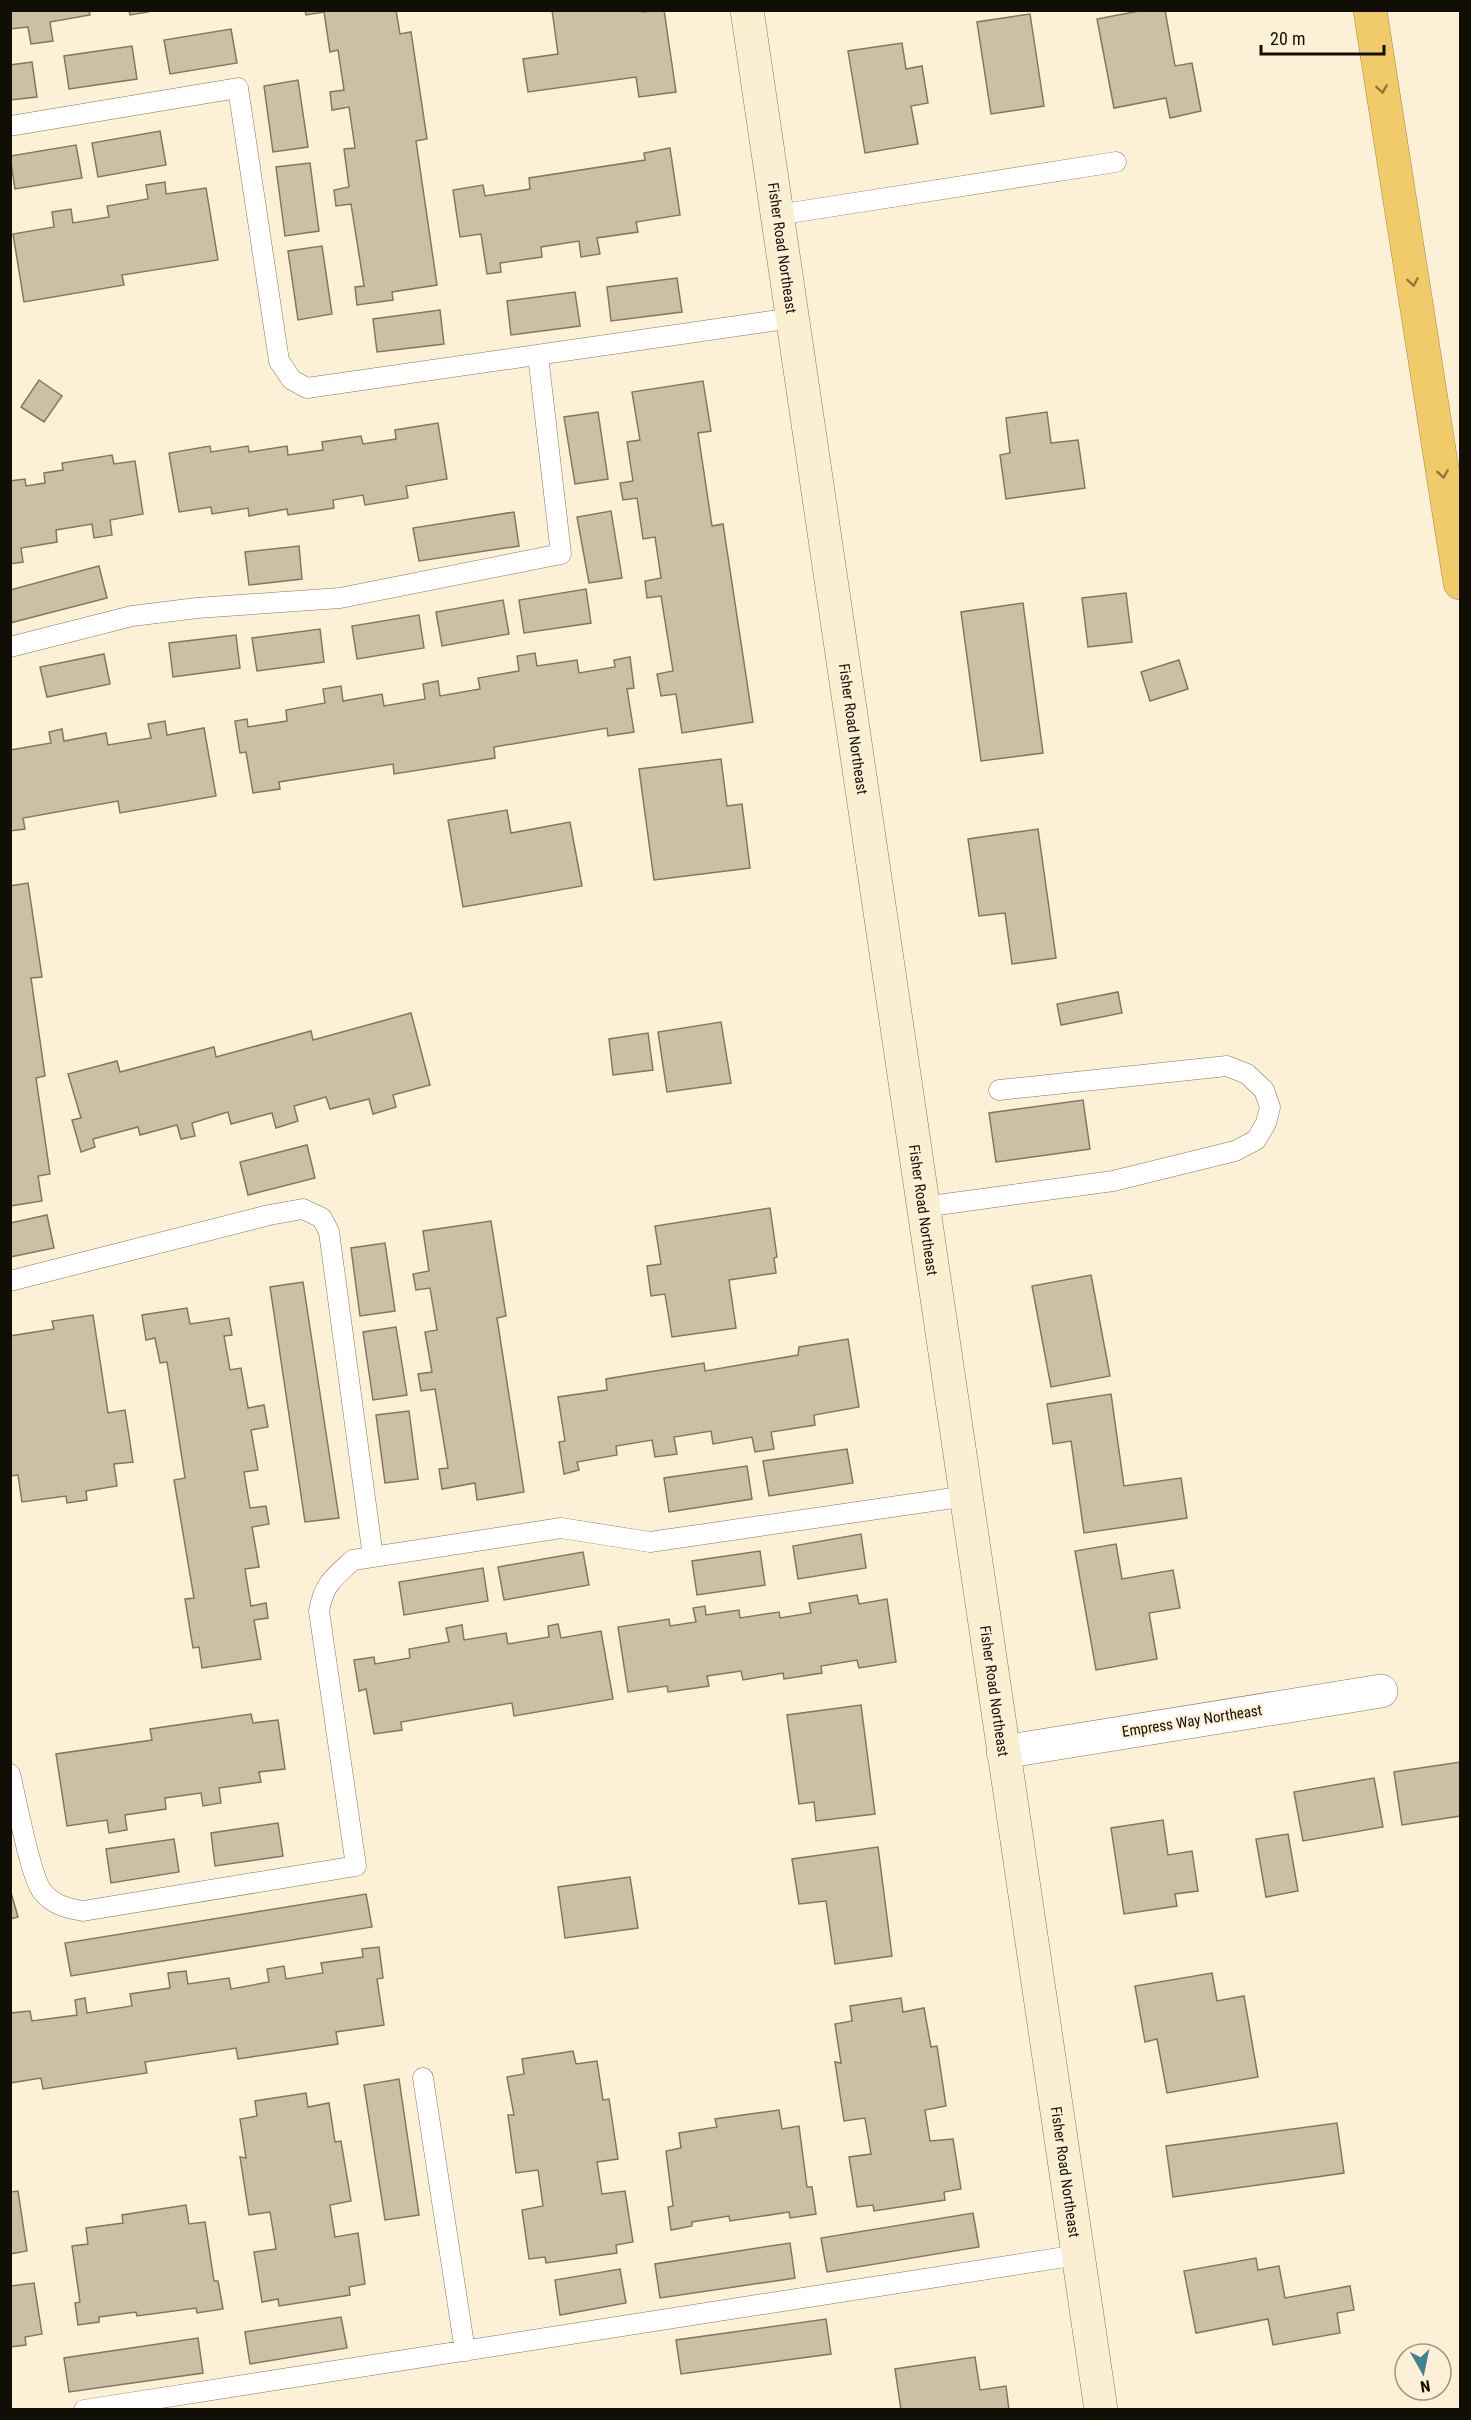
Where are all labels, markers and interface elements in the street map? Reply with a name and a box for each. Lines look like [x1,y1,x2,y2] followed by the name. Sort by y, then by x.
[1261,18,1384,56] scale bar
[1270,28,1305,49] text: 20 m
[1376,84,1388,94] one-way arrow
[764,181,800,315] street label: Fisher Road Northeast
[1406,277,1418,286] one-way arrow
[1437,470,1449,479] one-way arrow
[835,662,871,796] street label: Fisher Road Northeast
[905,1143,941,1277] street label: Fisher Road Northeast
[976,1624,1012,1758] street label: Fisher Road Northeast
[1121,1701,1263,1741] street label: Empress Way Northeast
[1047,2105,1083,2239] street label: Fisher Road Northeast
[1393,2342,1453,2402] north arrow
[1419,2376,1432,2396] text: N

